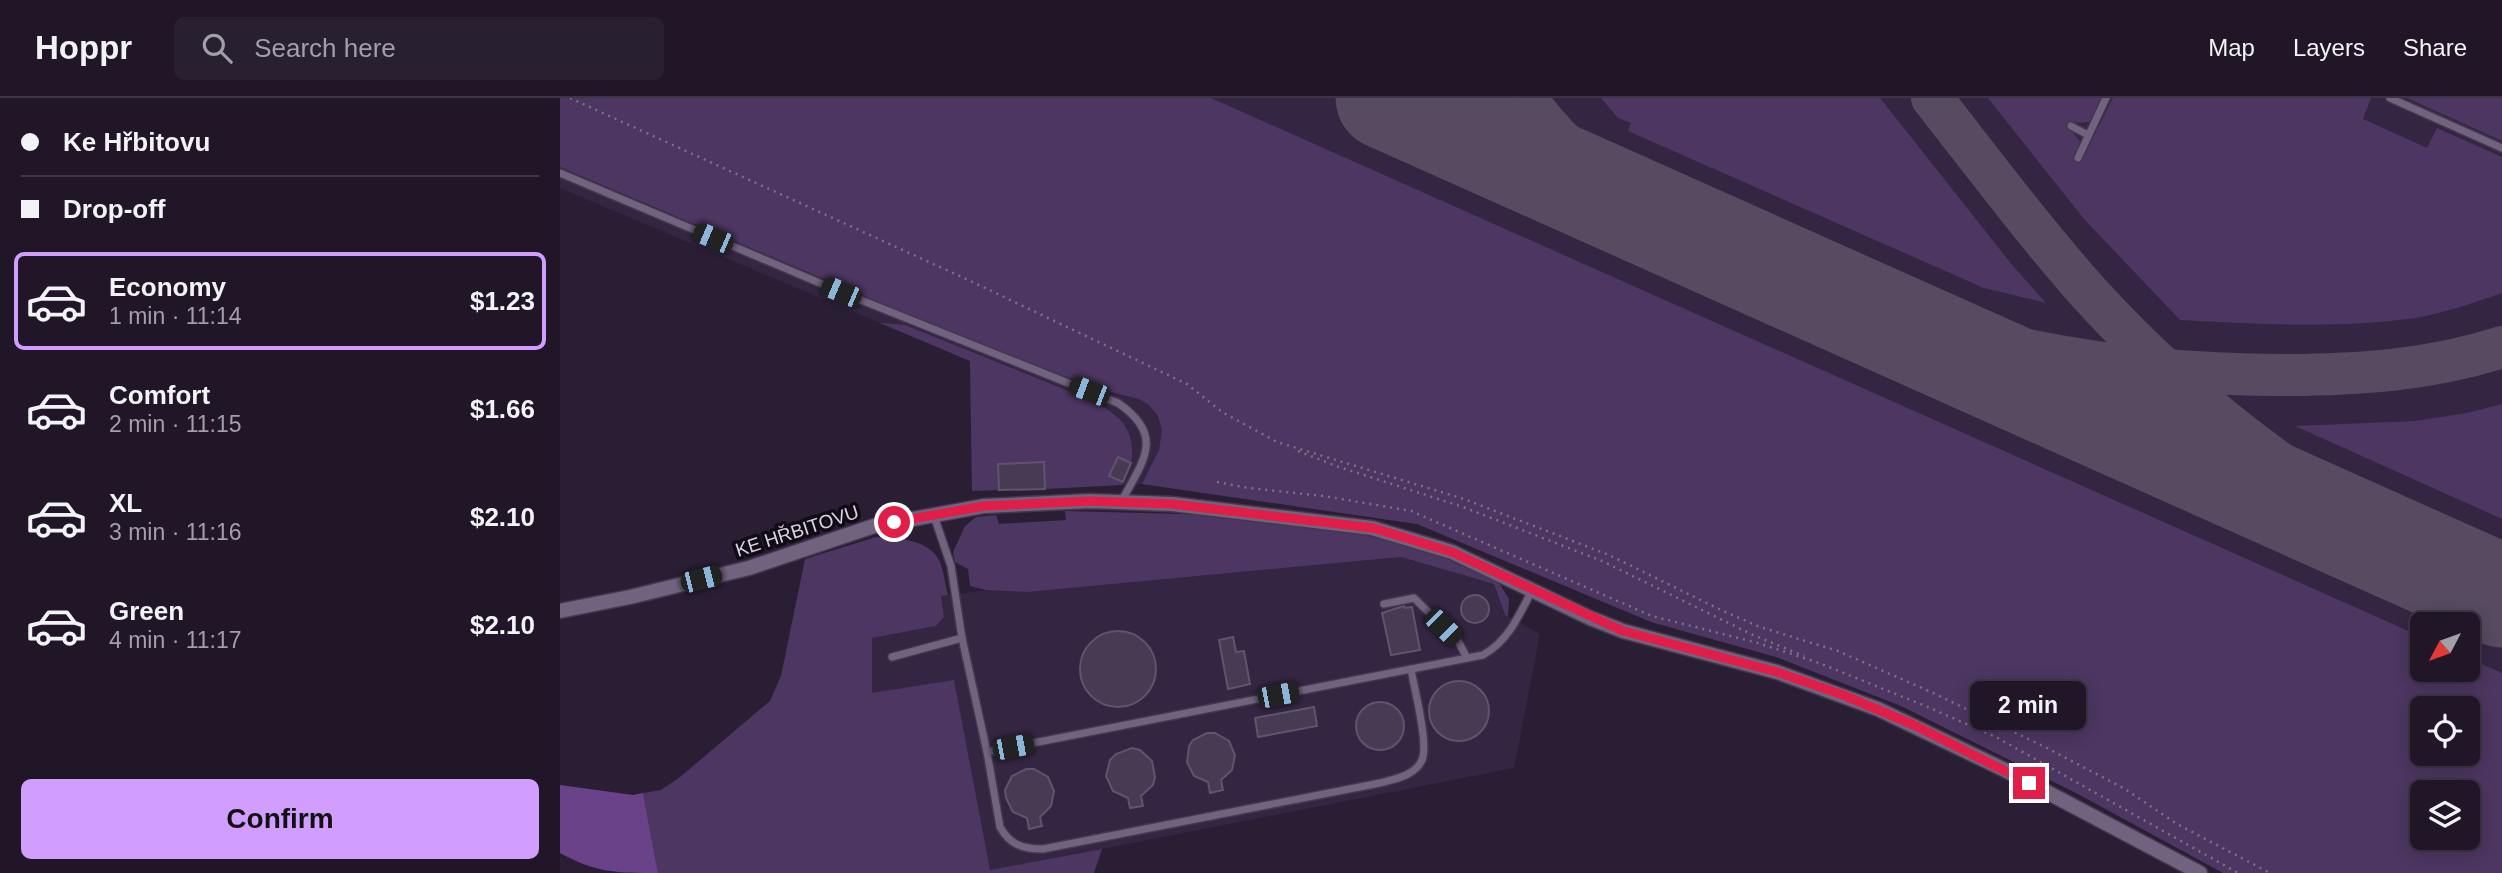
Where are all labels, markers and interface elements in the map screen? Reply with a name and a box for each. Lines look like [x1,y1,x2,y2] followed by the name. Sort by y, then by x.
[174,17,664,80] search box
[35,29,132,66] text: Hoppr
[198,29,236,67] icon: search
[254,33,396,63] text: Search here
[2208,34,2255,61] text: Map
[2293,34,2365,61] text: Layers
[2403,34,2467,61] text: Share
[63,127,210,157] text: Ke Hřbitovu
[63,194,166,224] text: Drop-off
[690,220,737,256] car
[25,270,88,333] icon: car
[109,272,226,302] text: Economy
[818,274,865,310] car
[470,286,535,316] text: $1.23
[109,303,242,329] text: 1 min · 11:14
[1066,374,1113,408] car
[25,378,88,441] icon: car
[109,380,210,410] text: Comfort
[470,394,535,424] text: $1.66
[109,411,242,437] text: 2 min · 11:15
[25,486,88,549] icon: car
[109,488,142,518] text: XL
[733,501,861,561] street label: KE HŘBITOVU
[470,502,535,532] text: $2.10
[878,506,910,538] route start
[109,519,242,545] text: 3 min · 11:16
[679,564,724,594] car
[25,594,88,657] icon: car
[109,596,184,626] text: Green
[1421,605,1466,649] car
[470,610,535,640] text: $2.10
[2410,612,2480,682] north arrow
[2410,612,2480,850] map controls
[109,627,242,653] text: 4 min · 11:17
[1256,681,1301,709] car
[1971,682,2087,730] callout: 2 min
[1998,692,2058,718] text: 2 min
[2410,696,2480,766] button: locate
[991,733,1036,761] car
[2013,767,2045,799] route end
[21,779,539,859] button: Confirm
[2410,780,2480,850] button: layers

